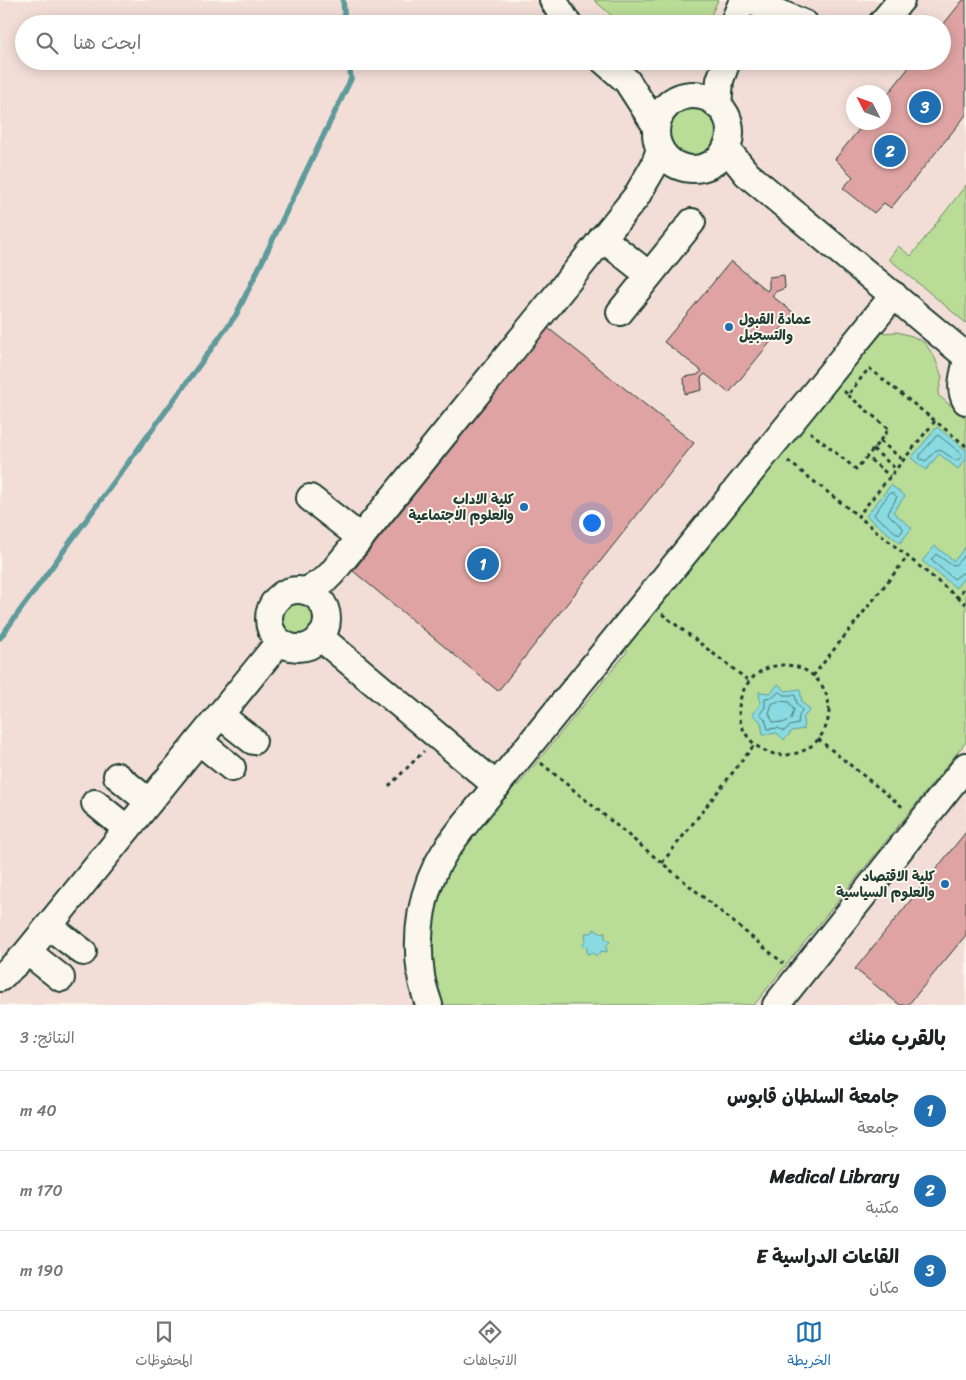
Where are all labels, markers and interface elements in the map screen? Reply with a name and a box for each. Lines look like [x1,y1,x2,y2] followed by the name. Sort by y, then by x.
[15,15,951,70] search box
[73,26,141,59] text: ابحث هنا
[33,29,61,57] icon: search
[846,85,891,130] north arrow
[909,88,941,126] pin: 3
[874,132,906,170] pin: 2
[739,307,812,348] place label: عمادة القبول والتسجيل
[723,321,735,333] marker: عمادة القبول والتسجيل
[408,487,515,528] place label: كلية الاداب والعلوم الاجتماعية
[518,501,530,513] marker: كلية الاداب والعلوم الاجتماعية
[579,510,605,536] your location
[467,545,499,583] pin: 1
[836,864,936,905] place label: كلية الاقتصاد والعلوم السياسية
[939,878,951,890] marker: كلية الاقتصاد والعلوم السياسية
[848,1019,946,1057] text: بالقرب منك
[20,1023,75,1052] text: النتائج: 3
[727,1080,899,1113] text: جامعة السلطان قابوس
[20,1096,57,1125] text: 40 m
[927,1096,933,1125] text: 1
[857,1113,899,1142] text: جامعة
[770,1160,899,1193] text: Medical Library
[20,1176,63,1205] text: 170 m
[925,1176,935,1205] text: 2
[866,1193,899,1222] text: مكتبة
[756,1240,899,1273] text: القاعات الدراسية E
[20,1256,63,1285] text: 190 m
[926,1256,934,1285] text: 3
[869,1273,899,1302] text: مكان
[135,1318,193,1373] tab: المحفوظات
[463,1318,517,1373] tab: الاتجاهات
[787,1318,831,1373] tab: الخريطة

